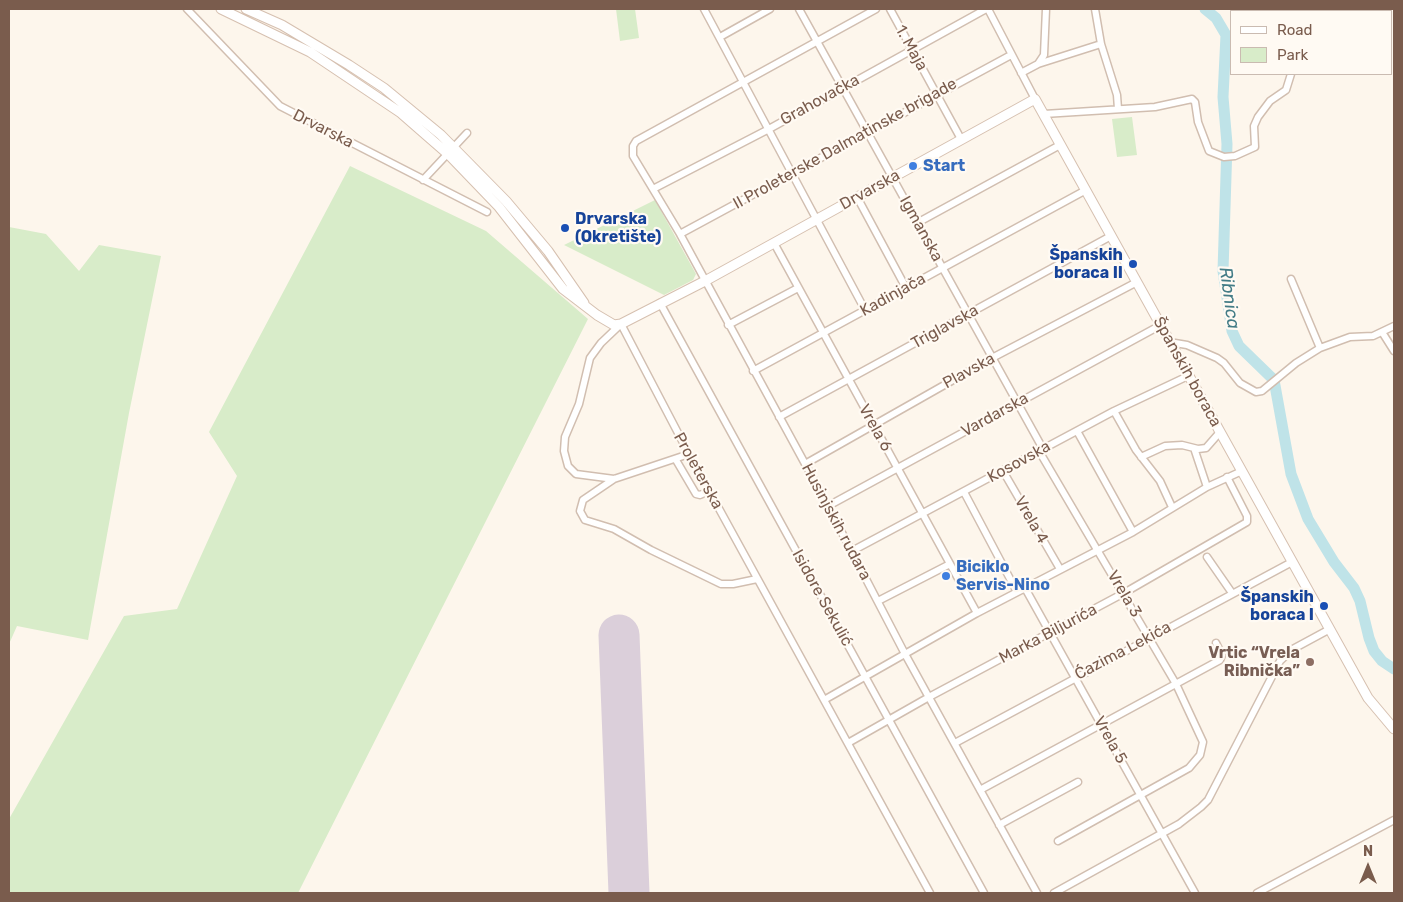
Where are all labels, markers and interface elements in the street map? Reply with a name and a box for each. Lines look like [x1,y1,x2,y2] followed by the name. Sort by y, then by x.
[1230,10,1393,75] legend
[1277,21,1313,39] text: Road
[891,22,931,74] street label: 1. Maja
[1277,46,1308,64] text: Park
[777,70,863,130] street label: Grahovačka
[730,74,960,214] street label: II Proleterske Dalmatinske brigade
[289,106,357,152] street label: Drvarska
[923,156,965,176] place label: Start
[907,160,919,172] marker: Start
[837,166,903,214] street label: Drvarska
[895,193,947,265] street label: Igmanska
[575,209,661,247] place label: Drvarska (Okretište)
[559,222,571,234] marker: Drvarska (Okretište)
[1049,245,1123,283] place label: Španskih boraca II
[1127,258,1139,270] marker: Španskih boraca II
[1214,265,1244,331] water label: Ribnica
[857,269,929,321] street label: Kadinjača
[908,301,982,353] street label: Triglavska
[1149,314,1225,430] street label: Španskih boraca
[940,349,998,393] street label: Plavska
[958,389,1032,441] street label: Vardarska
[854,401,896,455] street label: Vrela 6
[669,429,727,513] street label: Proleterska
[984,437,1054,487] street label: Kosovska
[797,460,875,584] street label: Husinjskih rudara
[1010,493,1052,547] street label: Vrela 4
[788,546,856,650] street label: Isidore Sekulić
[956,557,1050,595] place label: Biciklo Servis-Nino
[1103,567,1145,621] street label: Vrela 3
[940,570,952,582] marker: Biciklo Servis-Nino
[1240,587,1314,625] place label: Španskih boraca I
[996,600,1100,668] street label: Marka Biljurića
[1318,600,1330,612] marker: Španskih boraca I
[1072,618,1174,684] street label: Ćazima Lekića
[1208,643,1300,681] place label: Vrtic “Vrela Ribnička”
[1304,656,1316,668] marker: Vrtic “Vrela Ribnička”
[1089,713,1131,767] street label: Vrela 5
[1343,842,1393,892] north arrow
[1363,843,1373,860] text: N

